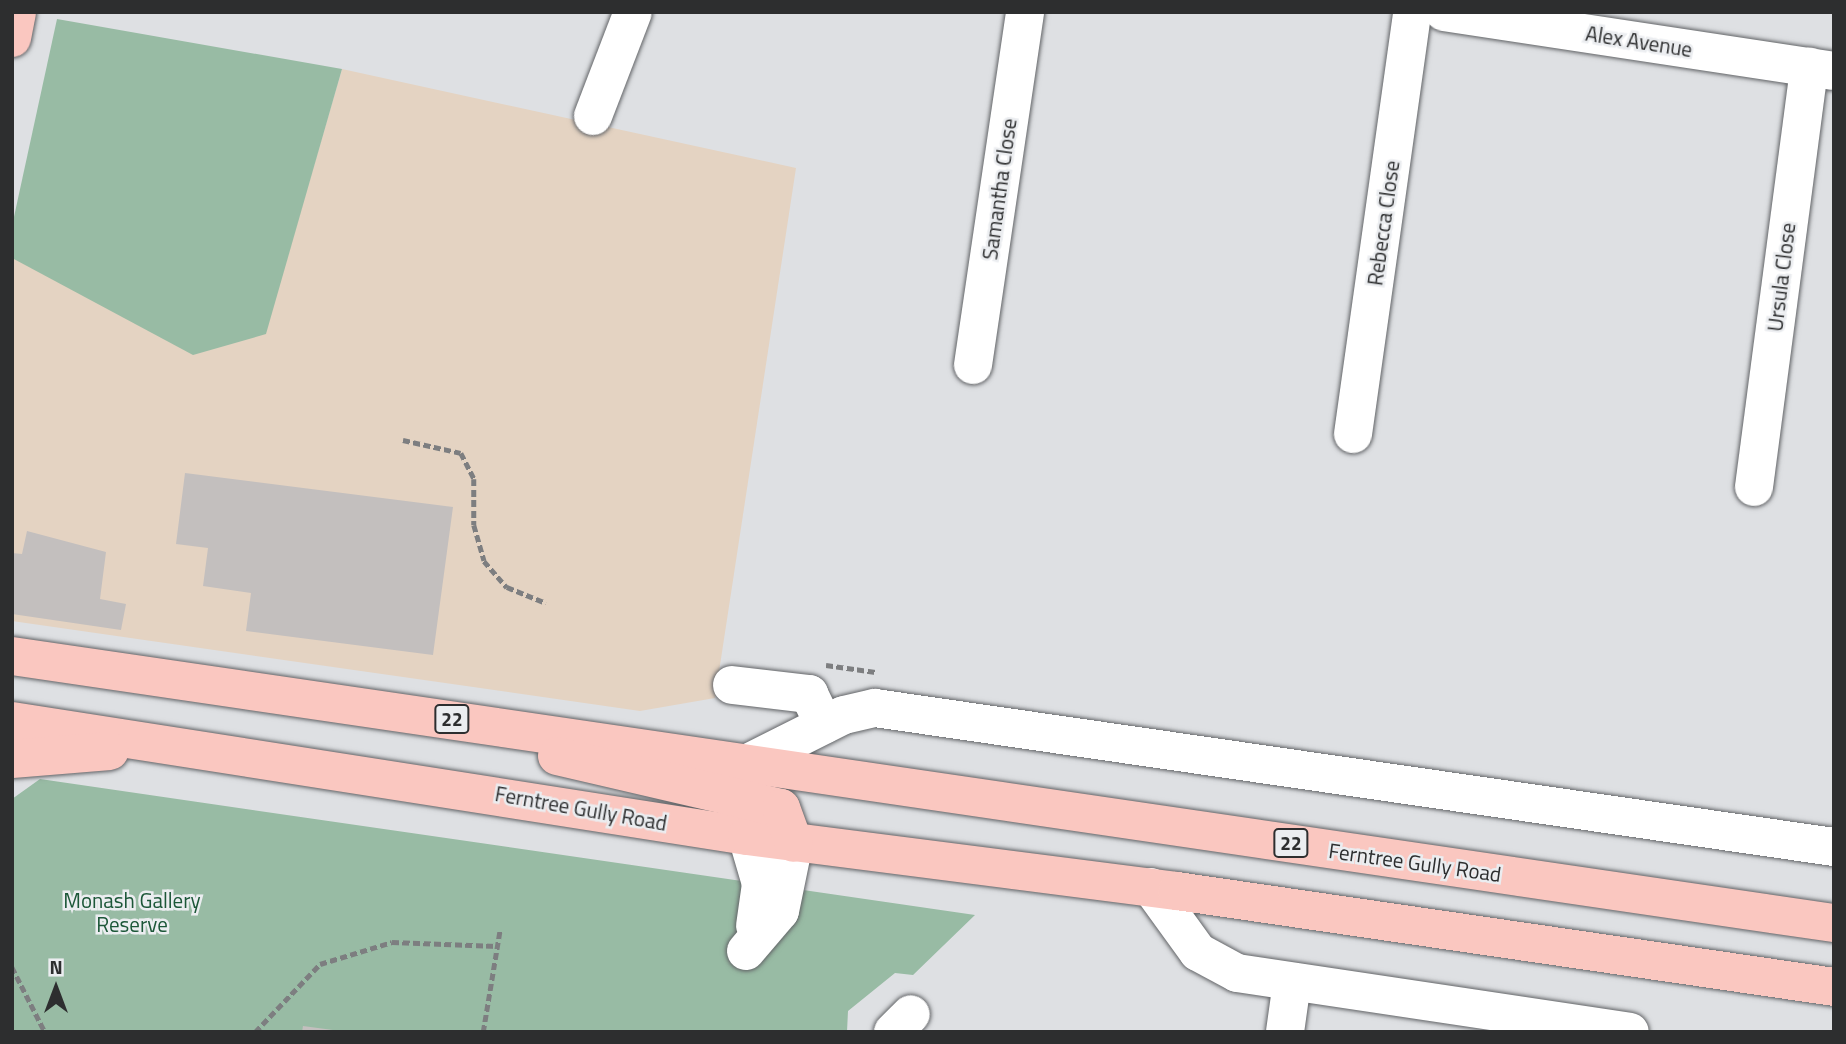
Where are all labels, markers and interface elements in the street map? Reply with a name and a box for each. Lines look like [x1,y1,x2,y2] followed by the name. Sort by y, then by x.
[1584,20,1694,62] street label: Alex Avenue
[977,117,1021,261] street label: Samantha Close
[1362,159,1404,287] street label: Rebecca Close
[1762,221,1800,333] street label: Ursula Close
[433,704,471,734] road number: 22
[493,780,669,836] street label: Ferntree Gully Road
[1272,828,1310,858] road number: 22
[1327,837,1503,887] street label: Ferntree Gully Road
[63,887,201,937] park label: Monash Gallery Reserve
[49,952,63,981] text: N
[21,953,91,1023] north arrow

